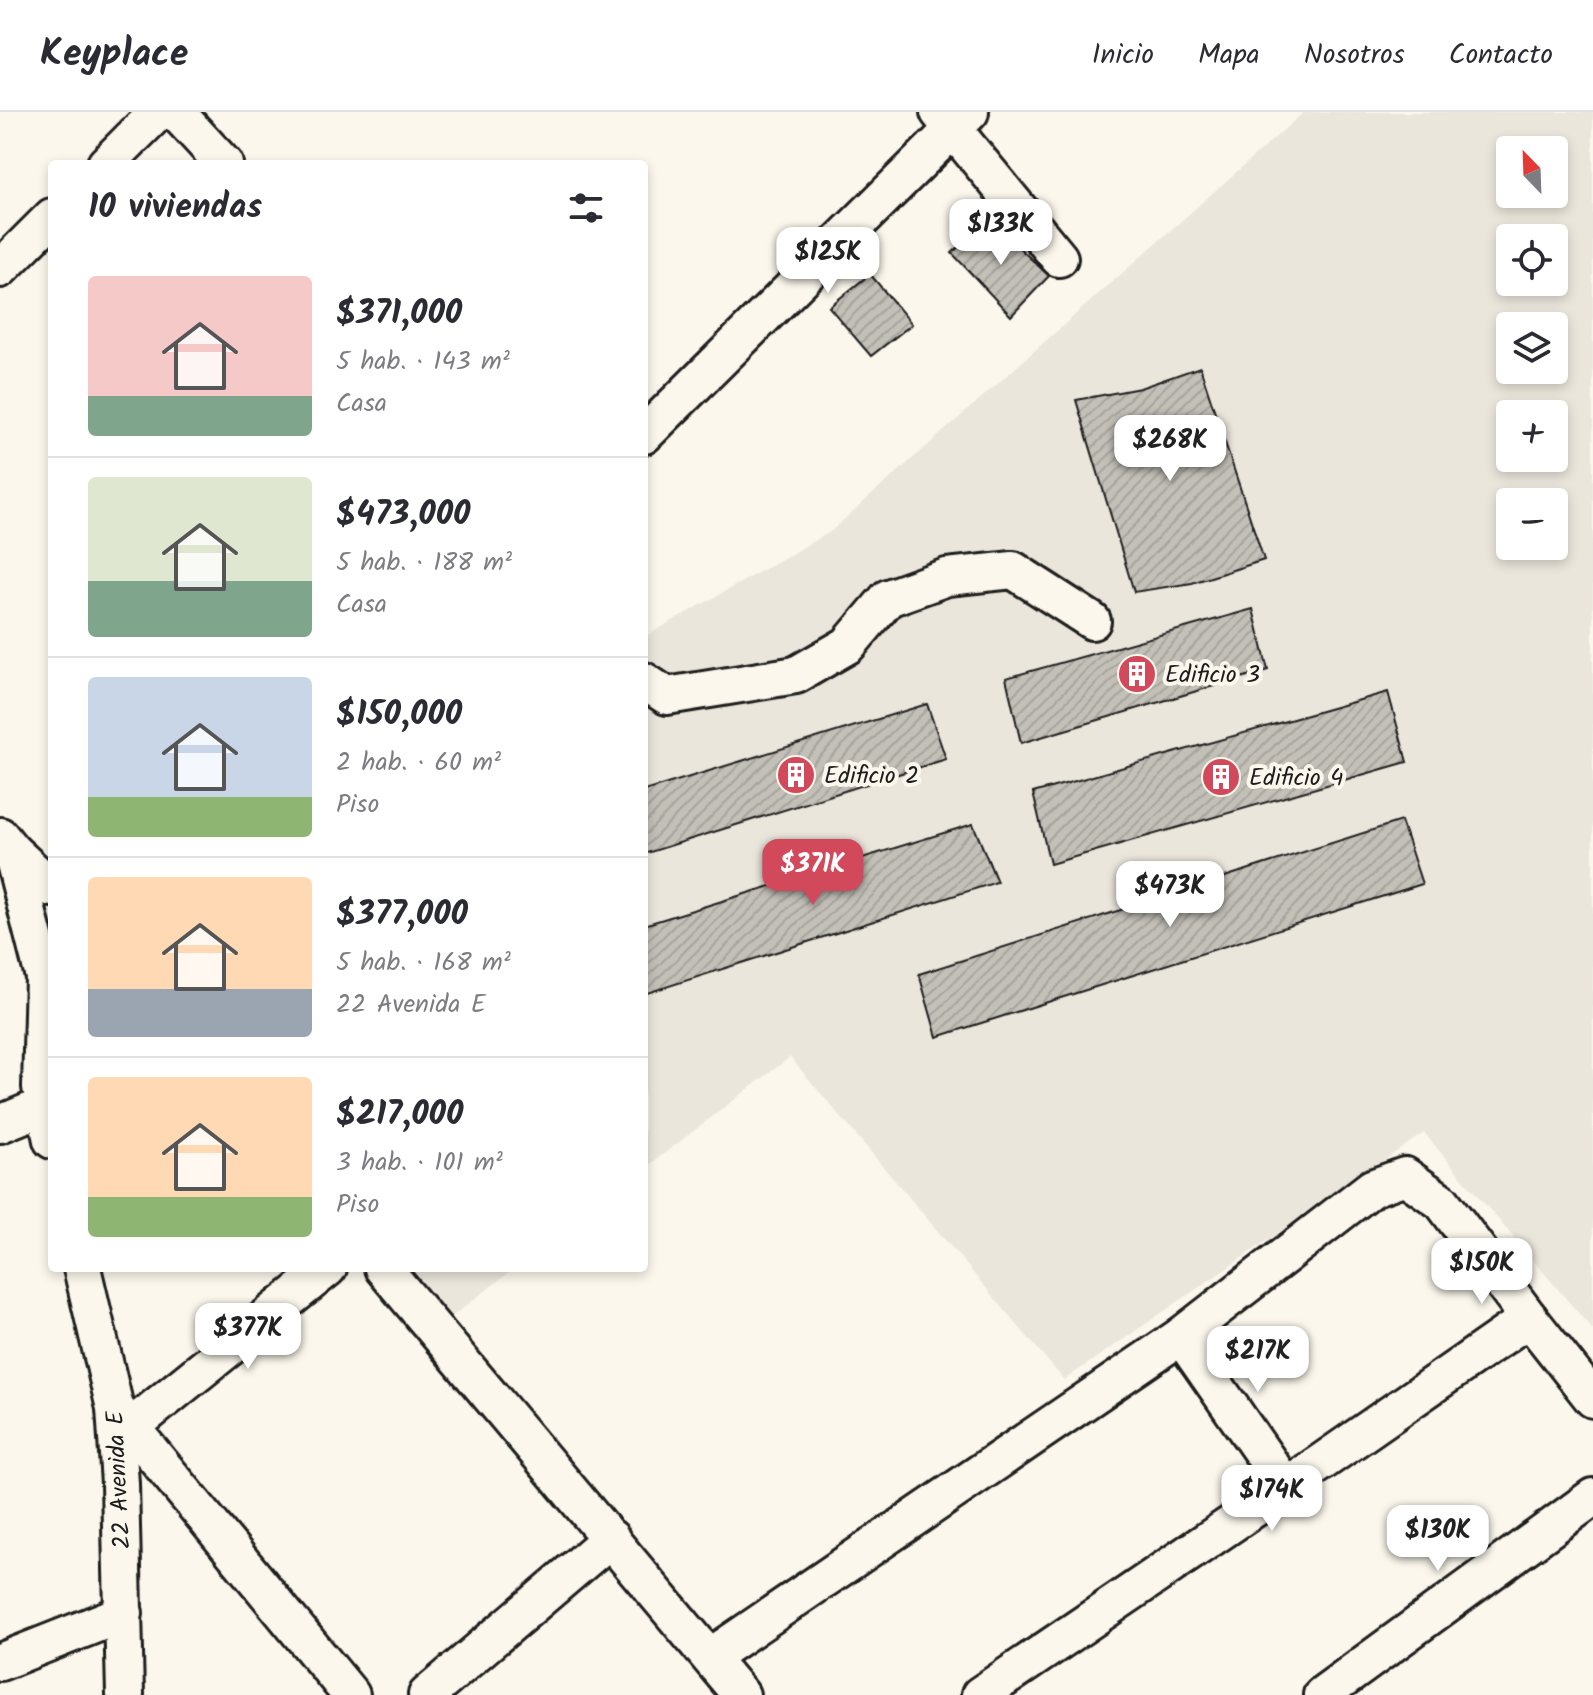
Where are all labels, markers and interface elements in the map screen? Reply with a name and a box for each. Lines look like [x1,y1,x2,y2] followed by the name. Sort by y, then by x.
[40,25,188,85] text: Keyplace
[1092,33,1154,78] text: Inicio
[1198,33,1260,78] text: Mapa
[1304,33,1405,78] text: Nosotros
[1449,33,1553,78] text: Contacto
[1496,136,1568,208] north arrow
[1496,136,1568,560] map controls
[88,181,262,235] text: 10 viviendas
[564,186,608,230] icon: filters
[945,199,1057,267] pin: $133K
[967,204,1035,246] text: $133K
[1496,224,1568,296] button: locate
[772,227,884,295] pin: $125K
[794,232,862,274] text: $125K
[336,287,462,341] text: $371,000
[152,308,248,404] icon: home
[1496,312,1568,384] button: layers
[336,341,510,383] text: 5 hab. · 143 m²
[336,383,387,425] text: Casa
[1496,400,1568,472] button: +
[1114,415,1226,483] pin: $268K
[1132,420,1208,462] text: $268K
[336,488,471,542] text: $473,000
[1496,488,1568,560] button: −
[152,509,248,605] icon: home
[336,542,512,584] text: 5 hab. · 188 m²
[336,584,387,626] text: Casa
[1116,653,1158,695] building icon: Edificio 3
[1165,656,1260,695] place label: Edificio 3
[336,688,462,742] text: $150,000
[152,709,248,805] icon: home
[336,742,501,784] text: 2 hab. · 60 m²
[775,754,817,796] building icon: Edificio 2
[1200,756,1242,798] building icon: Edificio 4
[824,757,919,796] place label: Edificio 2
[1249,759,1344,798] place label: Edificio 4
[336,784,379,826] text: Piso
[757,839,869,907] pin: $371K
[780,844,846,886] text: $371K
[1114,861,1226,929] pin: $473K
[1134,866,1206,908] text: $473K
[336,888,468,942] text: $377,000
[152,909,248,1005] icon: home
[336,942,511,984] text: 5 hab. · 168 m²
[336,984,486,1026] text: 22 Avenida E
[336,1088,464,1142] text: $217,000
[152,1109,248,1205] icon: home
[336,1142,503,1184] text: 3 hab. · 101 m²
[336,1184,379,1226] text: Piso
[1426,1238,1538,1306] pin: $150K
[1449,1243,1515,1285] text: $150K
[192,1303,304,1371] pin: $377K
[213,1308,283,1350] text: $377K
[1202,1326,1314,1394] pin: $217K
[1225,1331,1291,1373] text: $217K
[96,1409,143,1550] street label: 22 Avenida E
[1216,1465,1328,1533] pin: $174K
[1239,1470,1305,1512] text: $174K
[1382,1505,1494,1573] pin: $130K
[1405,1510,1471,1552] text: $130K

